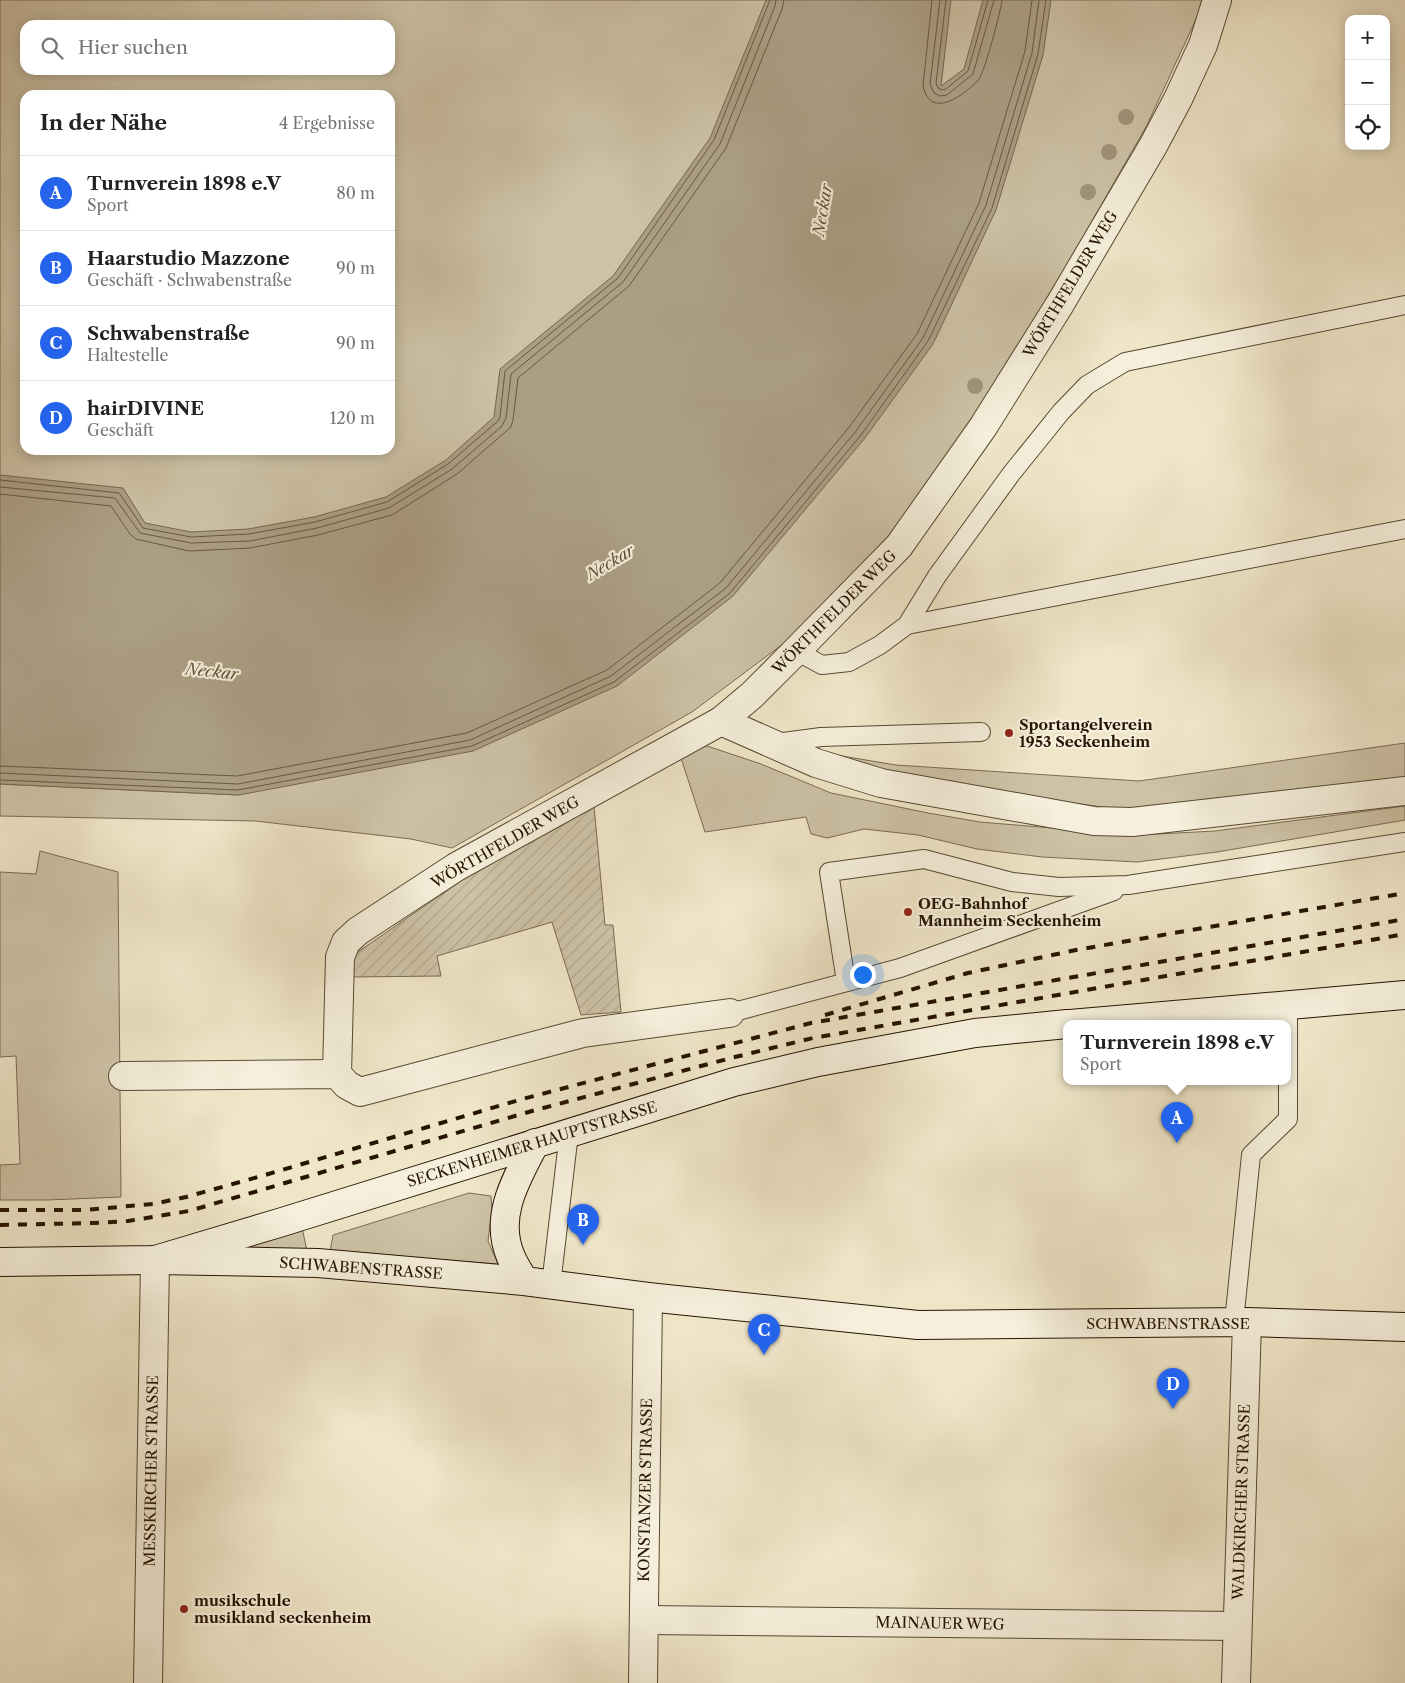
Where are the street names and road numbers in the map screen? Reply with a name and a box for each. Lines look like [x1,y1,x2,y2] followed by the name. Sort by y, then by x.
[1018,207,1121,362] street label: WÖRTHFELDER WEG
[767,546,900,679] street label: WÖRTHFELDER WEG
[427,792,582,893] street label: WÖRTHFELDER WEG
[405,1097,659,1191] street label: SECKENHEIMER HAUPTSTRASSE
[279,1253,443,1283] street label: SCHWABENSTRASSE
[1086,1314,1250,1333] street label: SCHWABENSTRASSE
[140,1375,162,1567] street label: MESSKIRCHER STRASSE
[634,1398,656,1582] street label: KONSTANZER STRASSE
[1228,1404,1254,1601] street label: WALDKIRCHER STRASSE
[875,1612,1005,1634] street label: MAINAUER WEG

